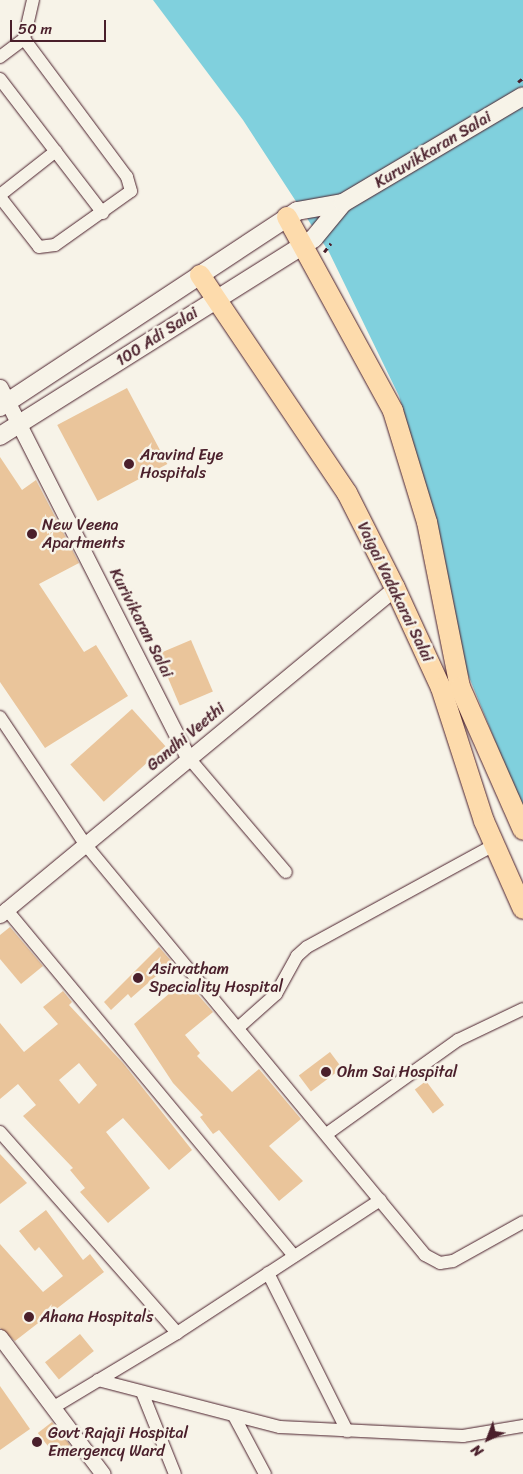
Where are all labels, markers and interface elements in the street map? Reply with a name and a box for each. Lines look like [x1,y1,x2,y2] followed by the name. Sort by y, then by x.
[12,10,109,42] scale bar
[18,16,52,42] text: 50 m
[371,108,495,192] street label: Kuruvikkaran Salai
[112,303,202,371] street label: 100 Adi Salai
[140,445,224,483] place label: Aravind Eye Hospitals
[122,457,136,471] marker: Aravind Eye Hospitals
[42,515,125,553] place label: New Veena Apartments
[353,519,437,665] street label: Vaigai Vadakarai Salai
[26,528,38,540] marker: New Veena Apartments
[105,565,177,681] street label: Kurivikaran Salai
[143,699,229,775] street label: Gandhi Veethi
[149,959,283,997] place label: Asirvatham Speciality Hospital
[131,971,145,985] marker: Asirvatham Speciality Hospital
[337,1062,458,1082] place label: Ohm Sai Hospital
[319,1065,333,1079] marker: Ohm Sai Hospital
[40,1307,154,1327] place label: Ahana Hospitals
[22,1310,36,1324] marker: Ahana Hospitals
[463,1414,513,1464] north arrow
[48,1423,188,1461] place label: Govt Rajaji Hospital Emergency Ward
[30,1435,44,1449] marker: Govt Rajaji Hospital Emergency Ward
[465,1438,490,1463] text: N

